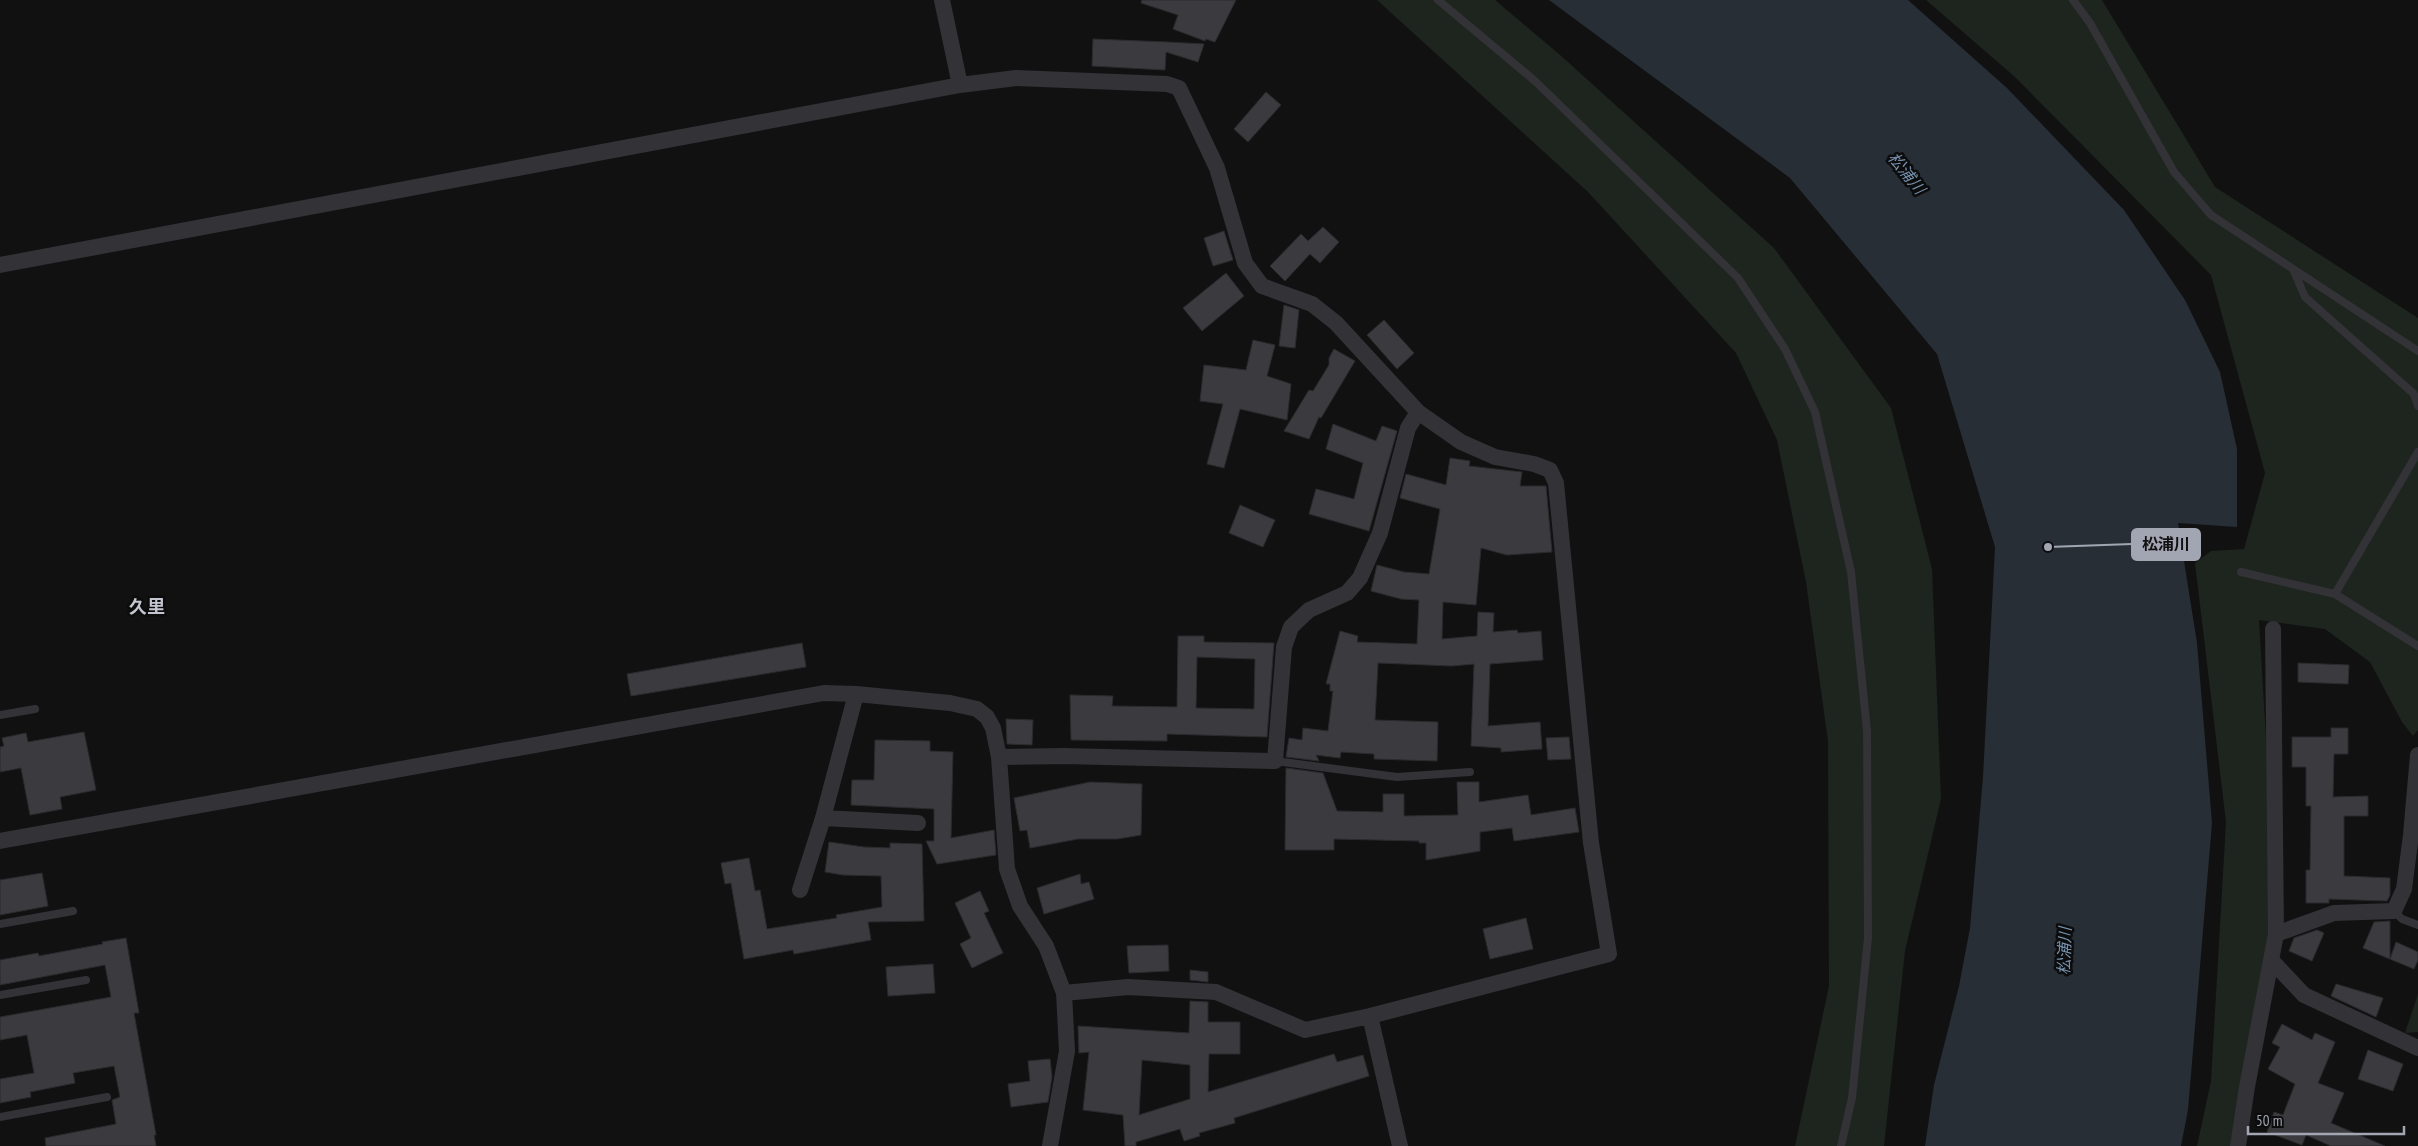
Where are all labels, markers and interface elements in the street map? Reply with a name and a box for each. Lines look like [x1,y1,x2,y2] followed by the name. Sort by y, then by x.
[1884,148,1931,199] water label: 松浦川
[2132,529,2200,560] callout: 松浦川
[2142,534,2190,554] text: 松浦川
[129,595,165,618] district label: 久里
[2053,925,2075,975] water label: 松浦川
[2248,1104,2404,1136] scale bar
[2256,1111,2282,1130] text: 50 m

